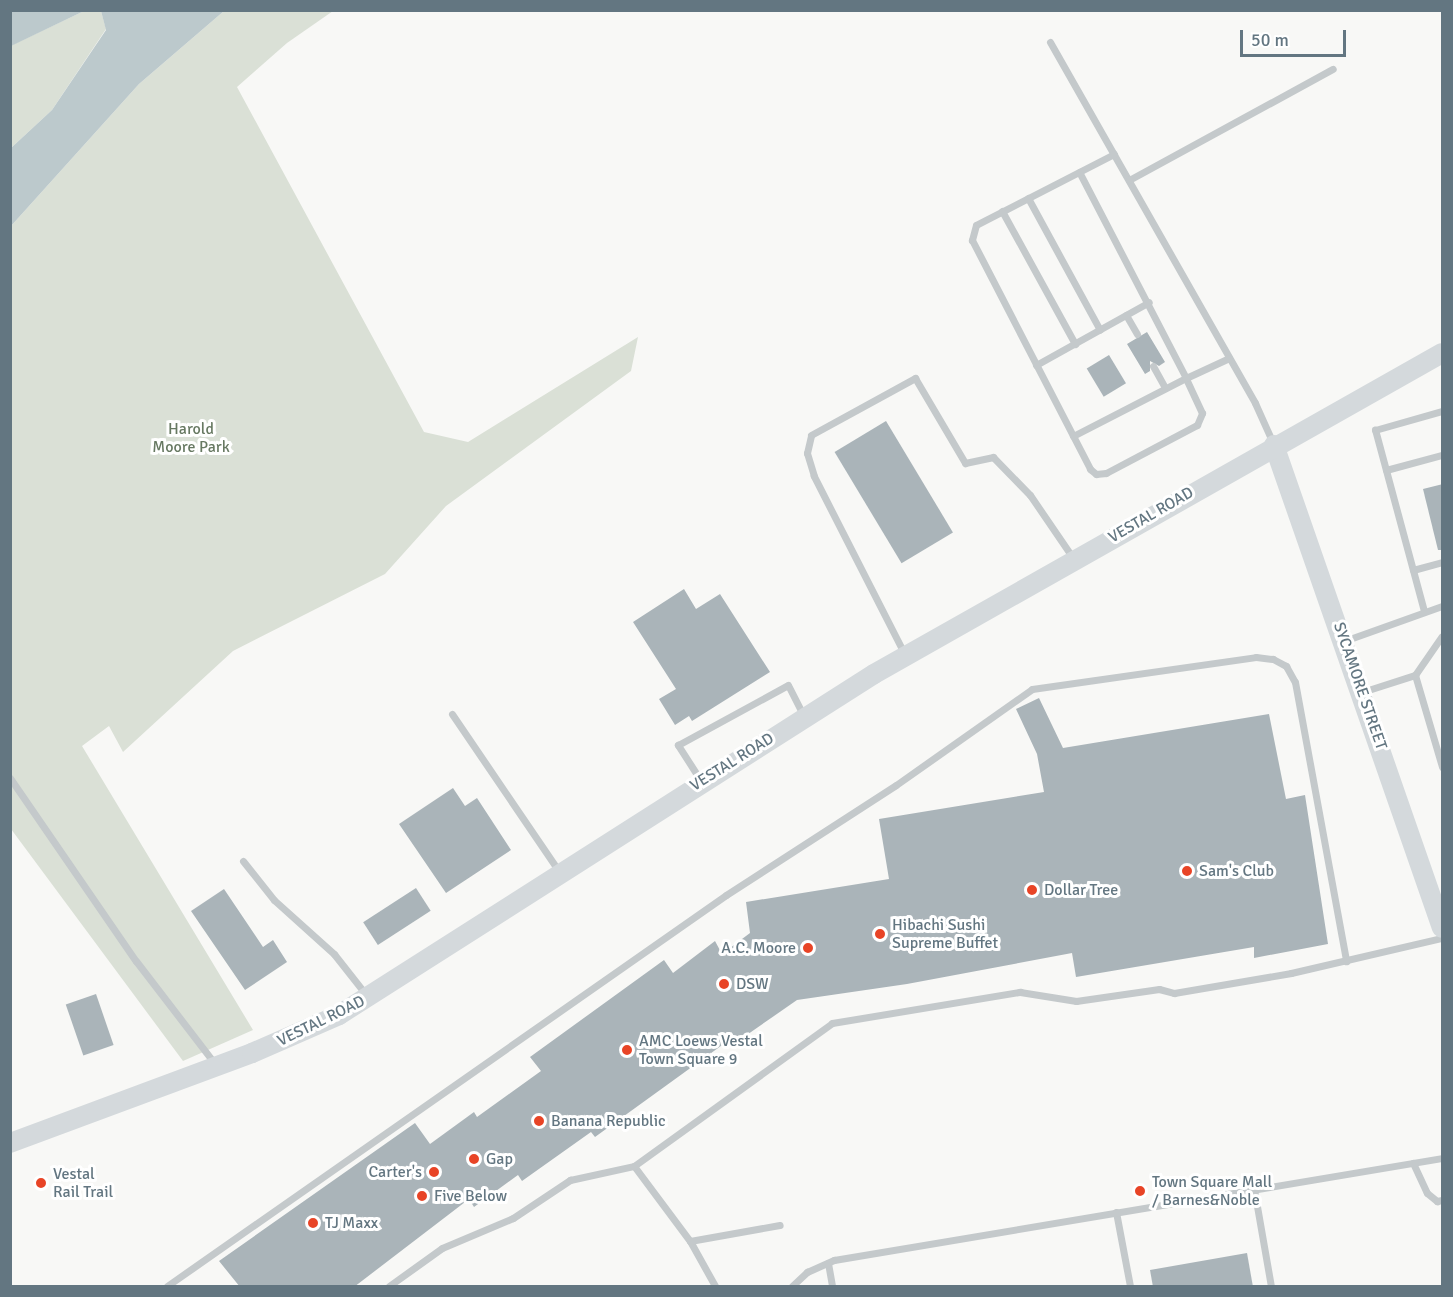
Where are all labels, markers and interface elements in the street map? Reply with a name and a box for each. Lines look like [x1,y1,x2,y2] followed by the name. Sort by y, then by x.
[1243,18,1350,56] scale bar
[1251,29,1289,51] text: 50 m
[152,419,230,457] park label: Harold Moore Park
[1105,483,1197,547] street label: VESTAL ROAD
[1329,620,1391,752] street label: SYCAMORE STREET
[687,729,777,795] street label: VESTAL ROAD
[1199,861,1274,881] place label: Sam's Club
[1180,864,1194,878] marker: Sam's Club
[1044,880,1118,900] place label: Dollar Tree
[1025,883,1039,897] marker: Dollar Tree
[892,915,998,953] place label: Hibachi Sushi Supreme Buffet
[873,927,887,941] marker: Hibachi Sushi Supreme Buffet
[721,938,796,958] place label: A.C. Moore
[801,941,815,955] marker: A.C. Moore
[736,974,769,994] place label: DSW
[717,977,731,991] marker: DSW
[274,992,368,1050] street label: VESTAL ROAD
[639,1031,763,1069] place label: AMC Loews Vestal Town Square 9
[620,1043,634,1057] marker: AMC Loews Vestal Town Square 9
[551,1111,666,1131] place label: Banana Republic
[532,1114,546,1128] marker: Banana Republic
[486,1149,513,1169] place label: Gap
[467,1152,481,1166] marker: Gap
[368,1162,422,1182] place label: Carter's
[53,1164,113,1202] place label: Vestal Rail Trail
[427,1165,441,1179] marker: Carter's
[1152,1172,1272,1210] place label: Town Square Mall / Barnes&Noble
[34,1176,48,1190] marker: Vestal Rail Trail
[1133,1184,1147,1198] marker: Town Square Mall / Barnes&Noble
[434,1186,507,1206] place label: Five Below
[415,1189,429,1203] marker: Five Below
[325,1213,378,1233] place label: TJ Maxx
[306,1216,320,1230] marker: TJ Maxx

